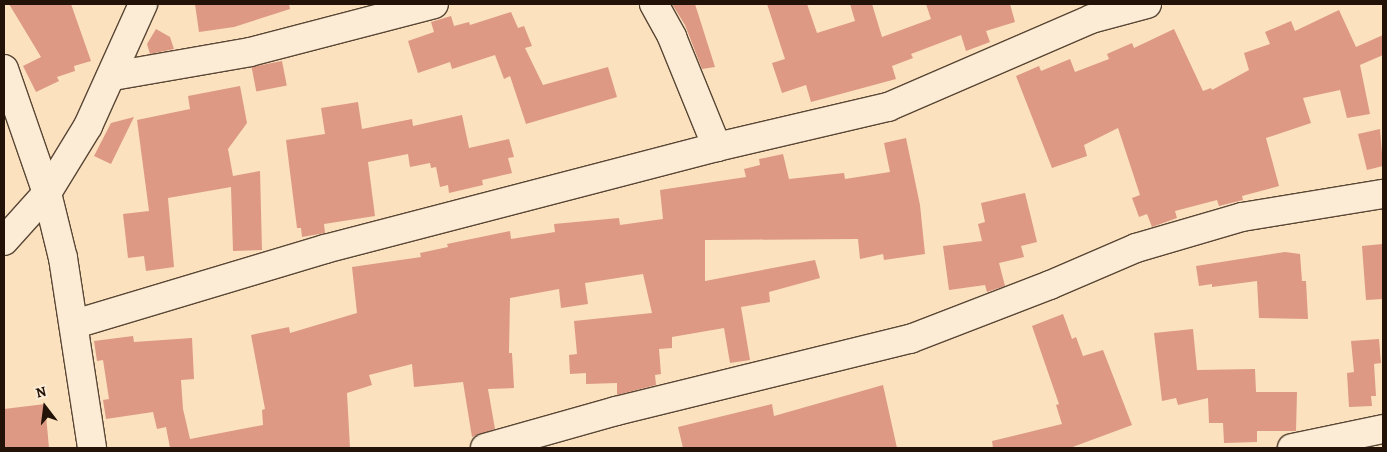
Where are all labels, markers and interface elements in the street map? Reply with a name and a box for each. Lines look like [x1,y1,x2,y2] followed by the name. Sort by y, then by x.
[20,382,70,432] north arrow
[34,382,48,403] text: N

